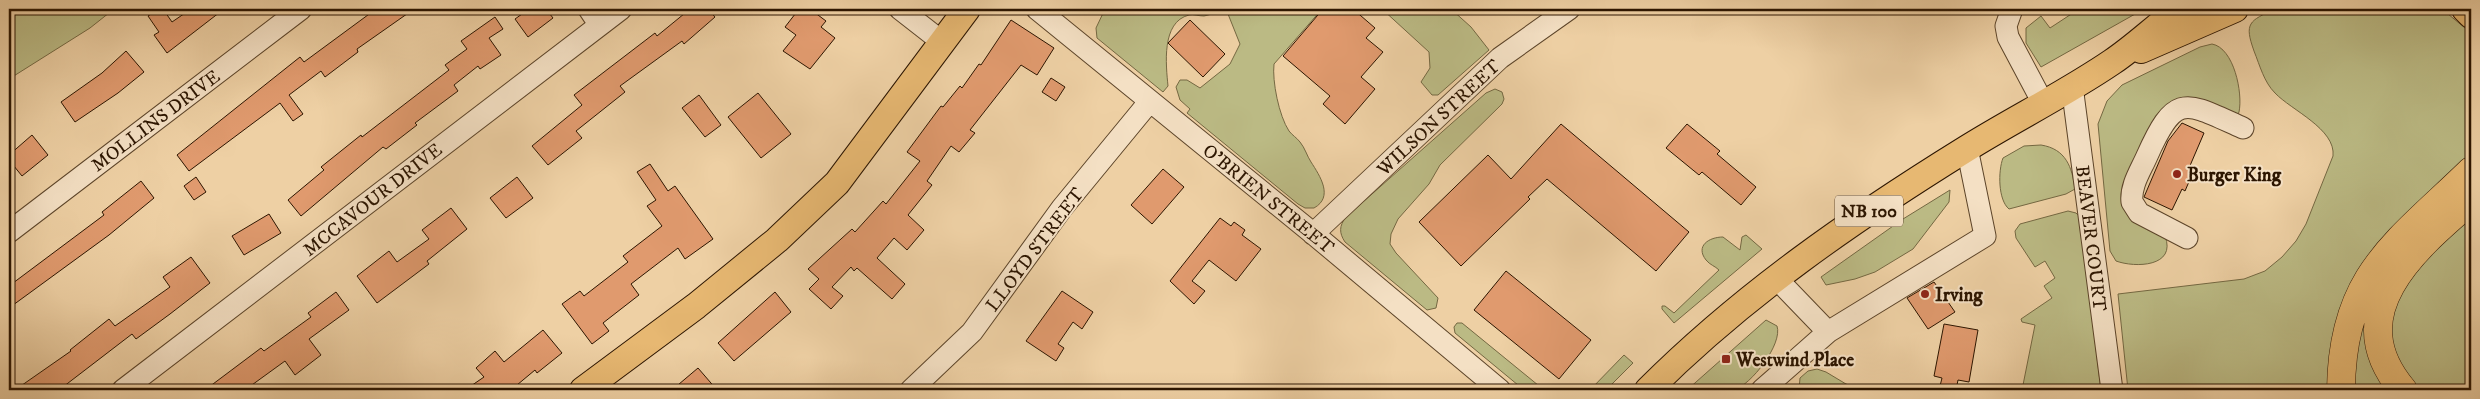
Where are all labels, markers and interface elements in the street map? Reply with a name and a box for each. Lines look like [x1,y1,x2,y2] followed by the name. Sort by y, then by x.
[1372,55,1506,182] street label: WILSON STREET
[87,65,225,177] street label: MOLLINS DRIVE
[299,139,447,262] street label: MCCAVOUR DRIVE
[1198,139,1339,259] street label: O'BRIEN STREET
[2070,164,2111,313] street label: BEAVER COURT
[2187,164,2282,187] place label: Burger King
[2171,168,2183,180] marker: Burger King
[981,183,1090,316] street label: LLOYD STREET
[1835,196,1903,227] road number: NB 100
[1935,284,1983,307] place label: Irving
[1919,288,1931,300] marker: Irving
[1735,349,1854,372] place label: Westwind Place
[1720,353,1732,365] marker: Westwind Place

